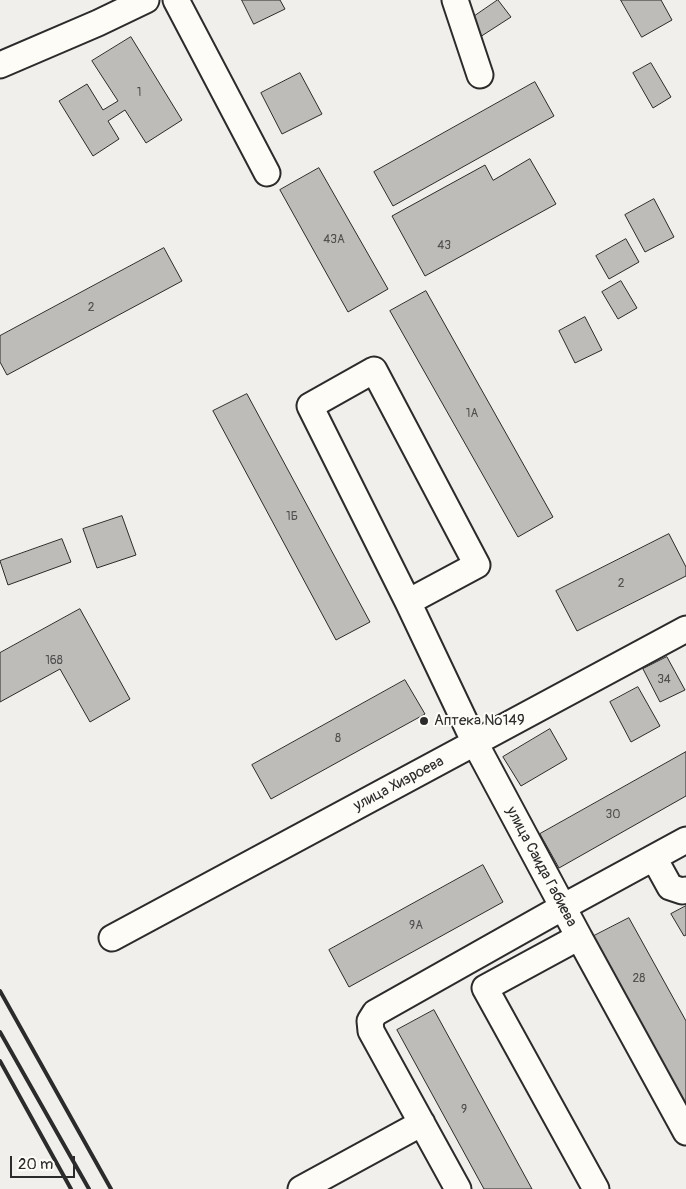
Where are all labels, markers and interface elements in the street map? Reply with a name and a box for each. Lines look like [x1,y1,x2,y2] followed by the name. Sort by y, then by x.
[137,86,141,100] house number: 1
[323,233,345,247] house number: 43А
[437,239,451,253] house number: 43
[88,301,94,315] house number: 2
[466,407,478,421] house number: 1А
[286,510,298,524] house number: 1Б
[618,577,624,591] house number: 2
[45,654,63,668] house number: 168
[657,673,671,687] house number: 34
[434,712,525,730] place label: Аптека №149
[418,715,430,727] marker: Аптека №149
[335,732,341,746] house number: 8
[351,753,447,815] street label: улица Хизроева
[502,804,580,930] street label: улица Саида Габиева
[606,808,620,822] house number: 30
[409,919,423,933] house number: 9А
[633,972,645,986] house number: 28
[461,1103,467,1117] house number: 9
[12,1146,78,1178] scale bar
[18,1155,53,1174] text: 20 m

